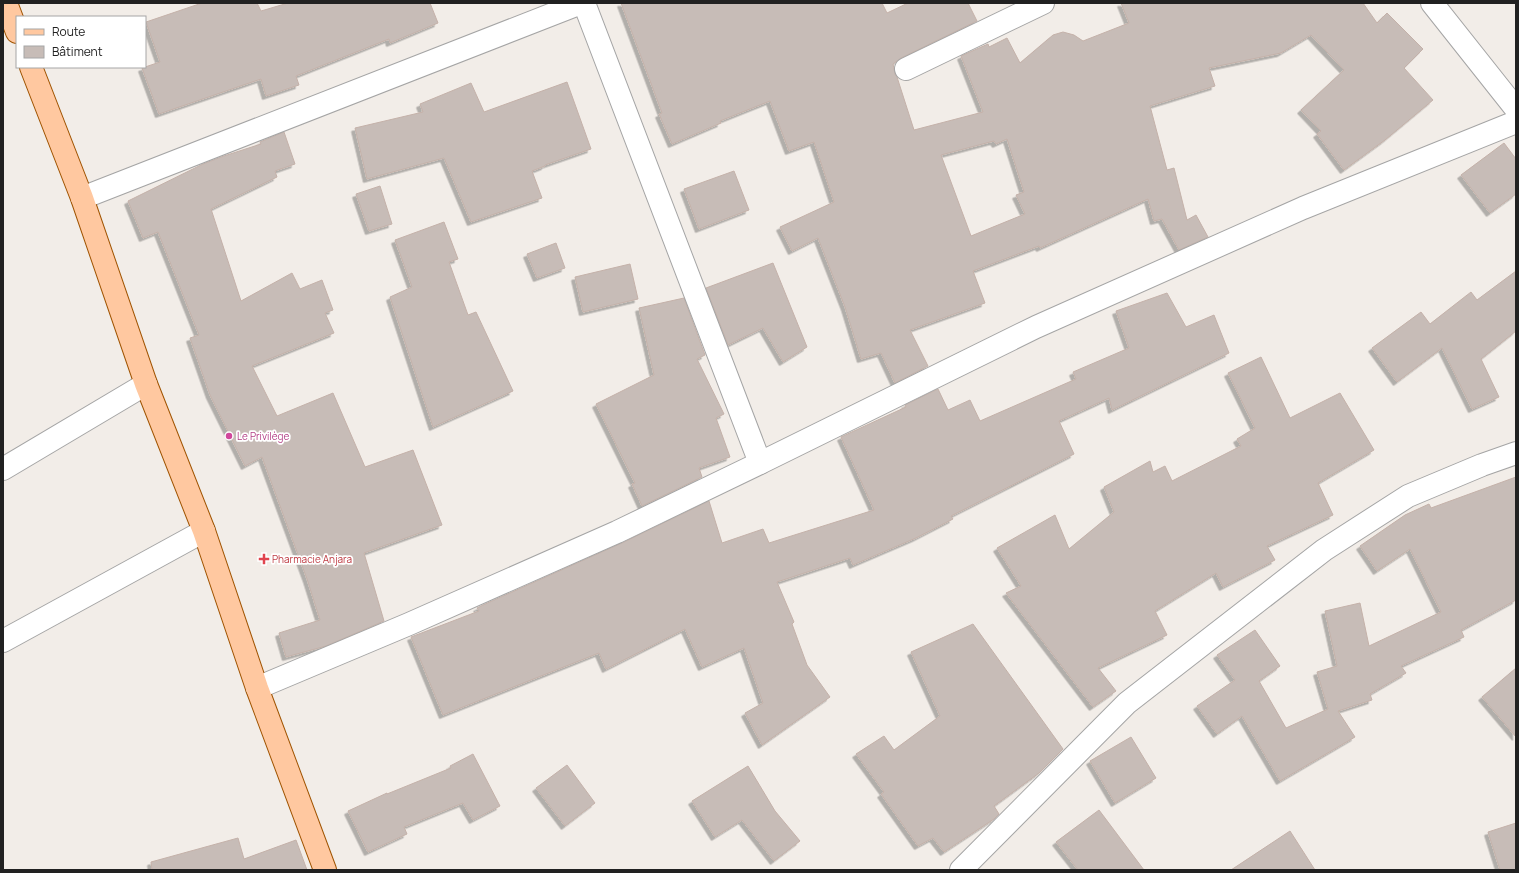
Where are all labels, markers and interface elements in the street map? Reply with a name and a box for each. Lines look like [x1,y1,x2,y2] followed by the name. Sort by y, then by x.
[16,16,146,68] legend
[52,23,85,40] text: Route
[52,43,103,60] text: Bâtiment
[237,429,289,443] place label: Le Privilège
[224,431,234,441] marker: Le Privilège
[272,552,352,566] place label: Pharmacie Anjara
[259,554,269,564] marker: Pharmacie Anjara

